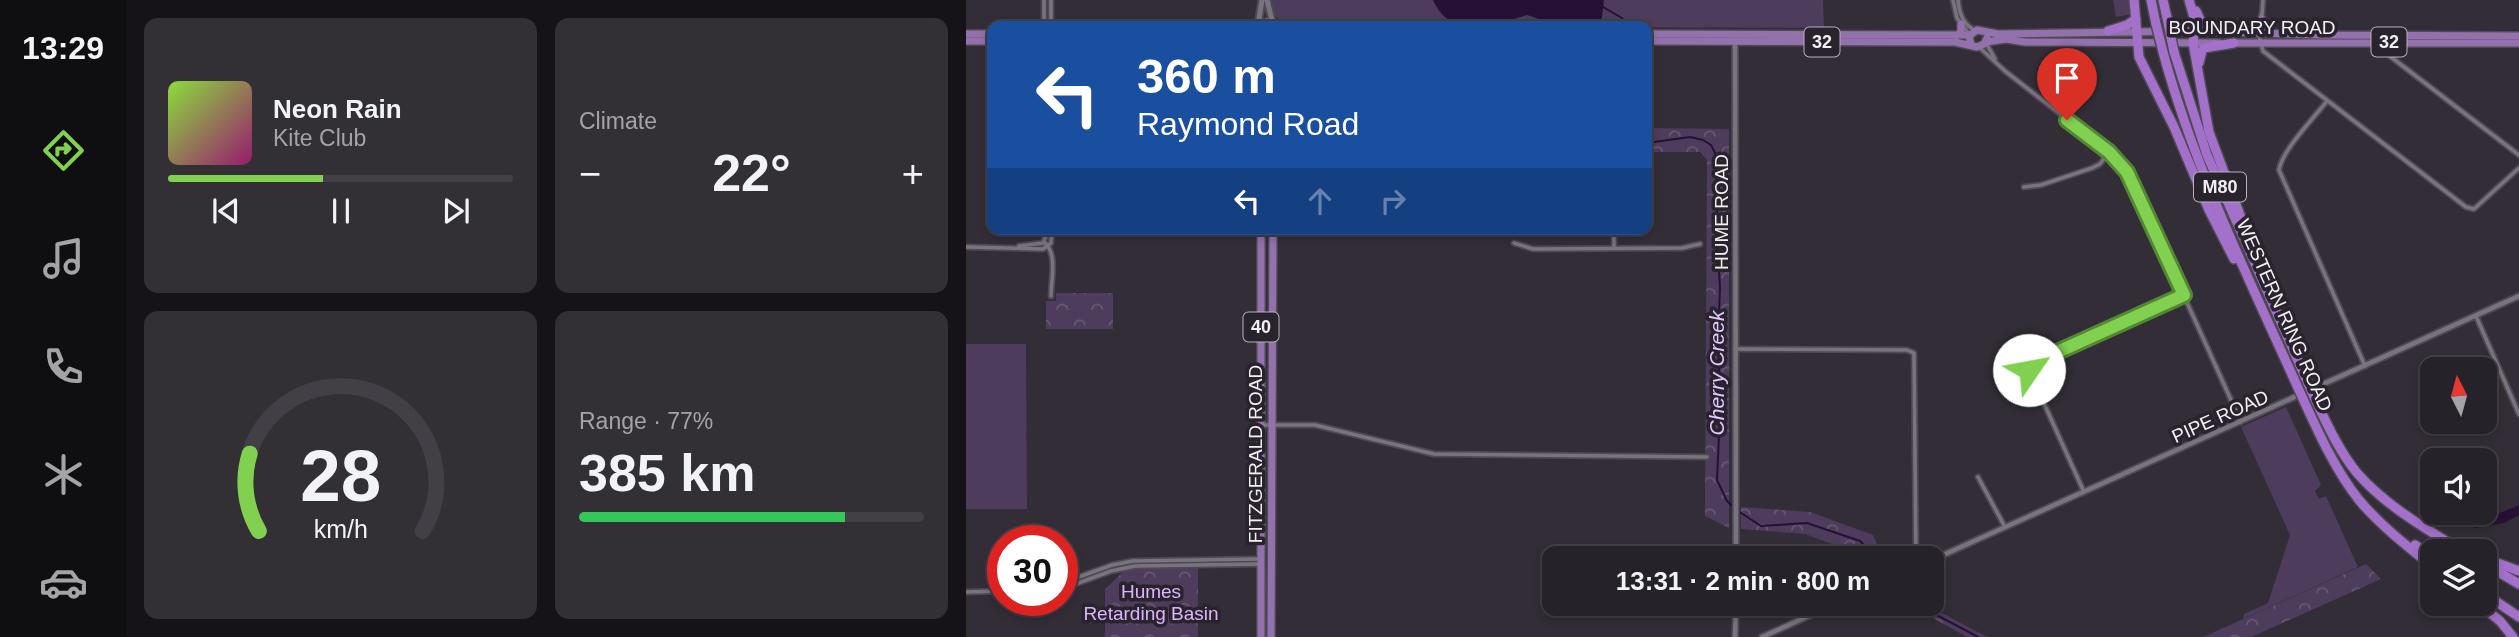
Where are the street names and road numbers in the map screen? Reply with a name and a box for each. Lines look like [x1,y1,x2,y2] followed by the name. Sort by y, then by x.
[2168,17,2336,38] street label: BOUNDARY ROAD
[1804,28,1840,56] road number: 32
[2372,28,2406,56] road number: 32
[1711,154,1732,270] street label: HUME ROAD
[2194,172,2246,202] road number: M80
[2233,216,2336,414] street label: WESTERN RING ROAD
[1244,312,1278,342] road number: 40
[1245,365,1266,543] street label: FITZGERALD ROAD
[2169,386,2272,447] street label: PIPE ROAD

